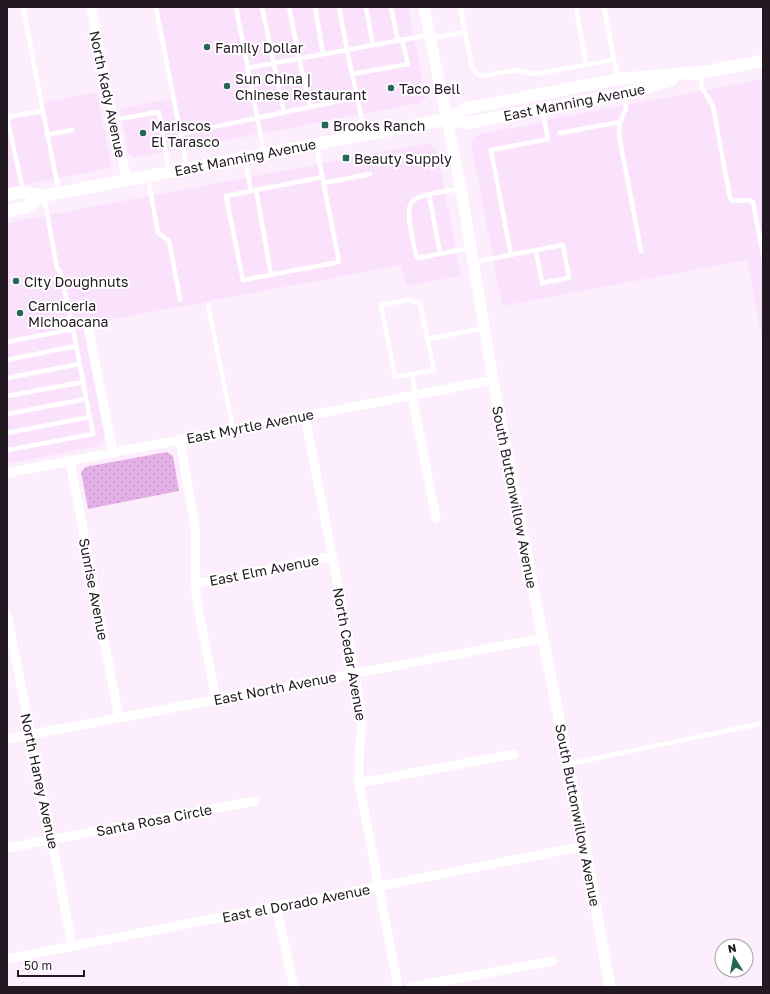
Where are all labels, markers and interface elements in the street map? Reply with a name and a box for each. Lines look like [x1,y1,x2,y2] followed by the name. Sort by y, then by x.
[86,29,130,159] street label: North Kady Avenue
[215,39,304,56] place label: Family Dollar
[202,42,212,52] marker: Family Dollar
[235,70,367,103] place label: Sun China | Chinese Restaurant
[399,80,460,97] place label: Taco Bell
[502,80,646,124] street label: East Manning Avenue
[222,81,232,91] marker: Sun China | Chinese Restaurant
[386,83,396,93] marker: Taco Bell
[151,117,220,150] place label: Mariscos El Tarasco
[333,117,425,134] place label: Brooks Ranch
[320,120,330,130] marker: Brooks Ranch
[138,128,148,138] marker: Mariscos El Tarasco
[173,135,317,179] street label: East Manning Avenue
[354,150,452,167] place label: Beauty Supply
[341,153,351,163] marker: Beauty Supply
[24,273,128,290] place label: City Doughnuts
[11,276,21,286] marker: City Doughnuts
[28,297,108,330] place label: Carniceria Michoacana
[15,308,25,318] marker: Carniceria Michoacana
[489,404,541,590] street label: South Buttonwillow Avenue
[185,405,315,447] street label: East Myrtle Avenue
[76,536,112,642] street label: Sunrise Avenue
[208,551,320,589] street label: East Elm Avenue
[330,586,370,722] street label: North Cedar Avenue
[212,668,338,708] street label: East North Avenue
[17,712,63,850] street label: North Haney Avenue
[552,722,604,908] street label: South Buttonwillow Avenue
[95,800,213,840] street label: Santa Rosa Circle
[221,880,371,926] street label: East el Dorado Avenue
[714,938,754,978] north arrow
[727,941,737,955] text: N
[18,952,84,978] scale bar
[24,958,52,973] text: 50 m

